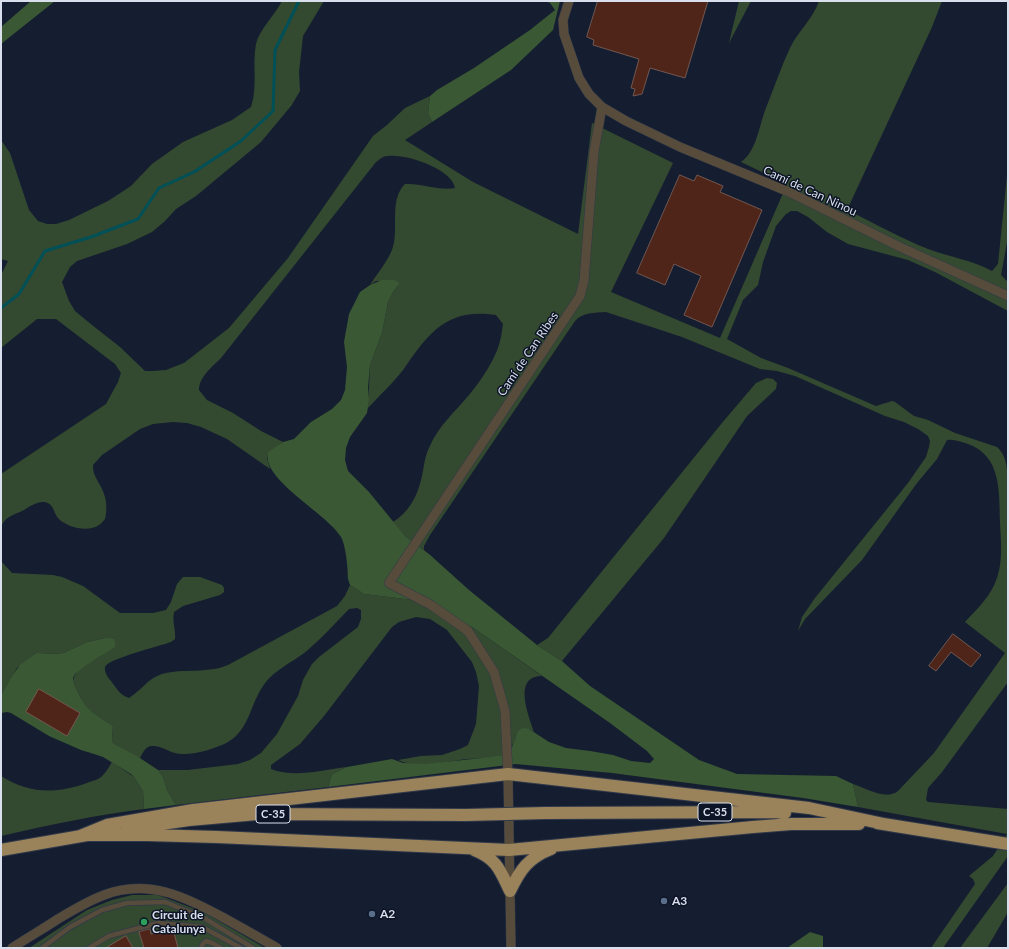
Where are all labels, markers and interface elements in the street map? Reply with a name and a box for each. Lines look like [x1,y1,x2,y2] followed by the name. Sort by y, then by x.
[761,163,859,219] street label: Camí de Can Ninou
[495,309,561,399] street label: Camí de Can Ribes
[698,803,732,821] road number: C-35
[256,805,290,823] road number: C-35
[672,894,687,908] place label: A3
[659,896,669,906] marker: A3
[380,907,395,921] place label: A2
[152,908,205,936] place label: Circuit de Catalunya
[367,909,377,919] marker: A2
[139,917,149,927] marker: Circuit de Catalunya

